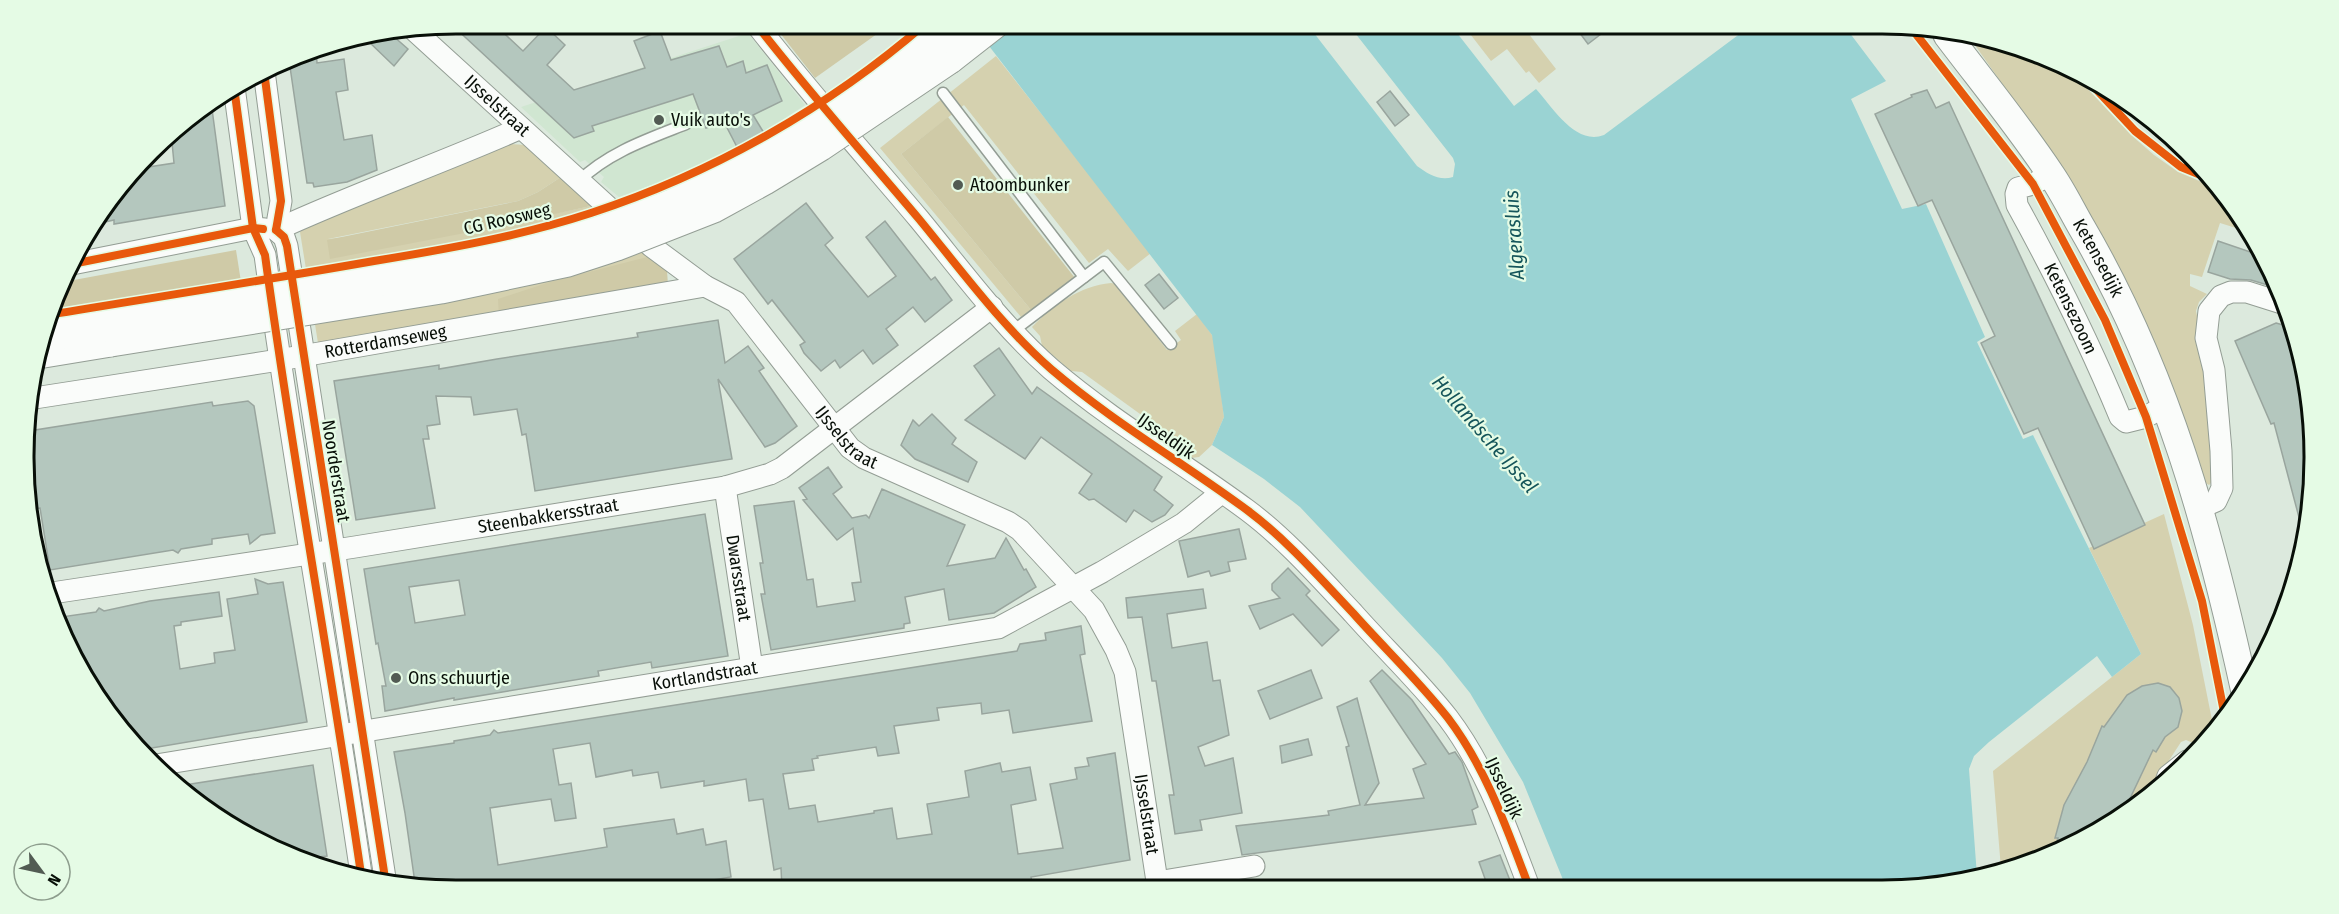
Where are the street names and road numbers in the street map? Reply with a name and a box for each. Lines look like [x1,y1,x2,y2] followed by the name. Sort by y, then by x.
[460,70,535,141] street label: IJsselstraat
[461,198,553,240] street label: CG Roosweg
[2068,215,2128,301] street label: Ketensedijk
[2039,259,2102,357] street label: Ketensezoom
[323,320,449,363] street label: Rotterdamseweg
[810,402,881,474] street label: IJsselstraat
[1133,408,1200,464] street label: IJsseldijk
[317,418,355,524] street label: Noorderstraat
[476,493,620,538] street label: Steenbakkersstraat
[721,533,756,623] street label: Dwarsstraat
[651,656,759,695] street label: Kortlandstraat
[1480,754,1528,823] street label: IJsseldijk
[1130,772,1164,856] street label: IJsselstraat

